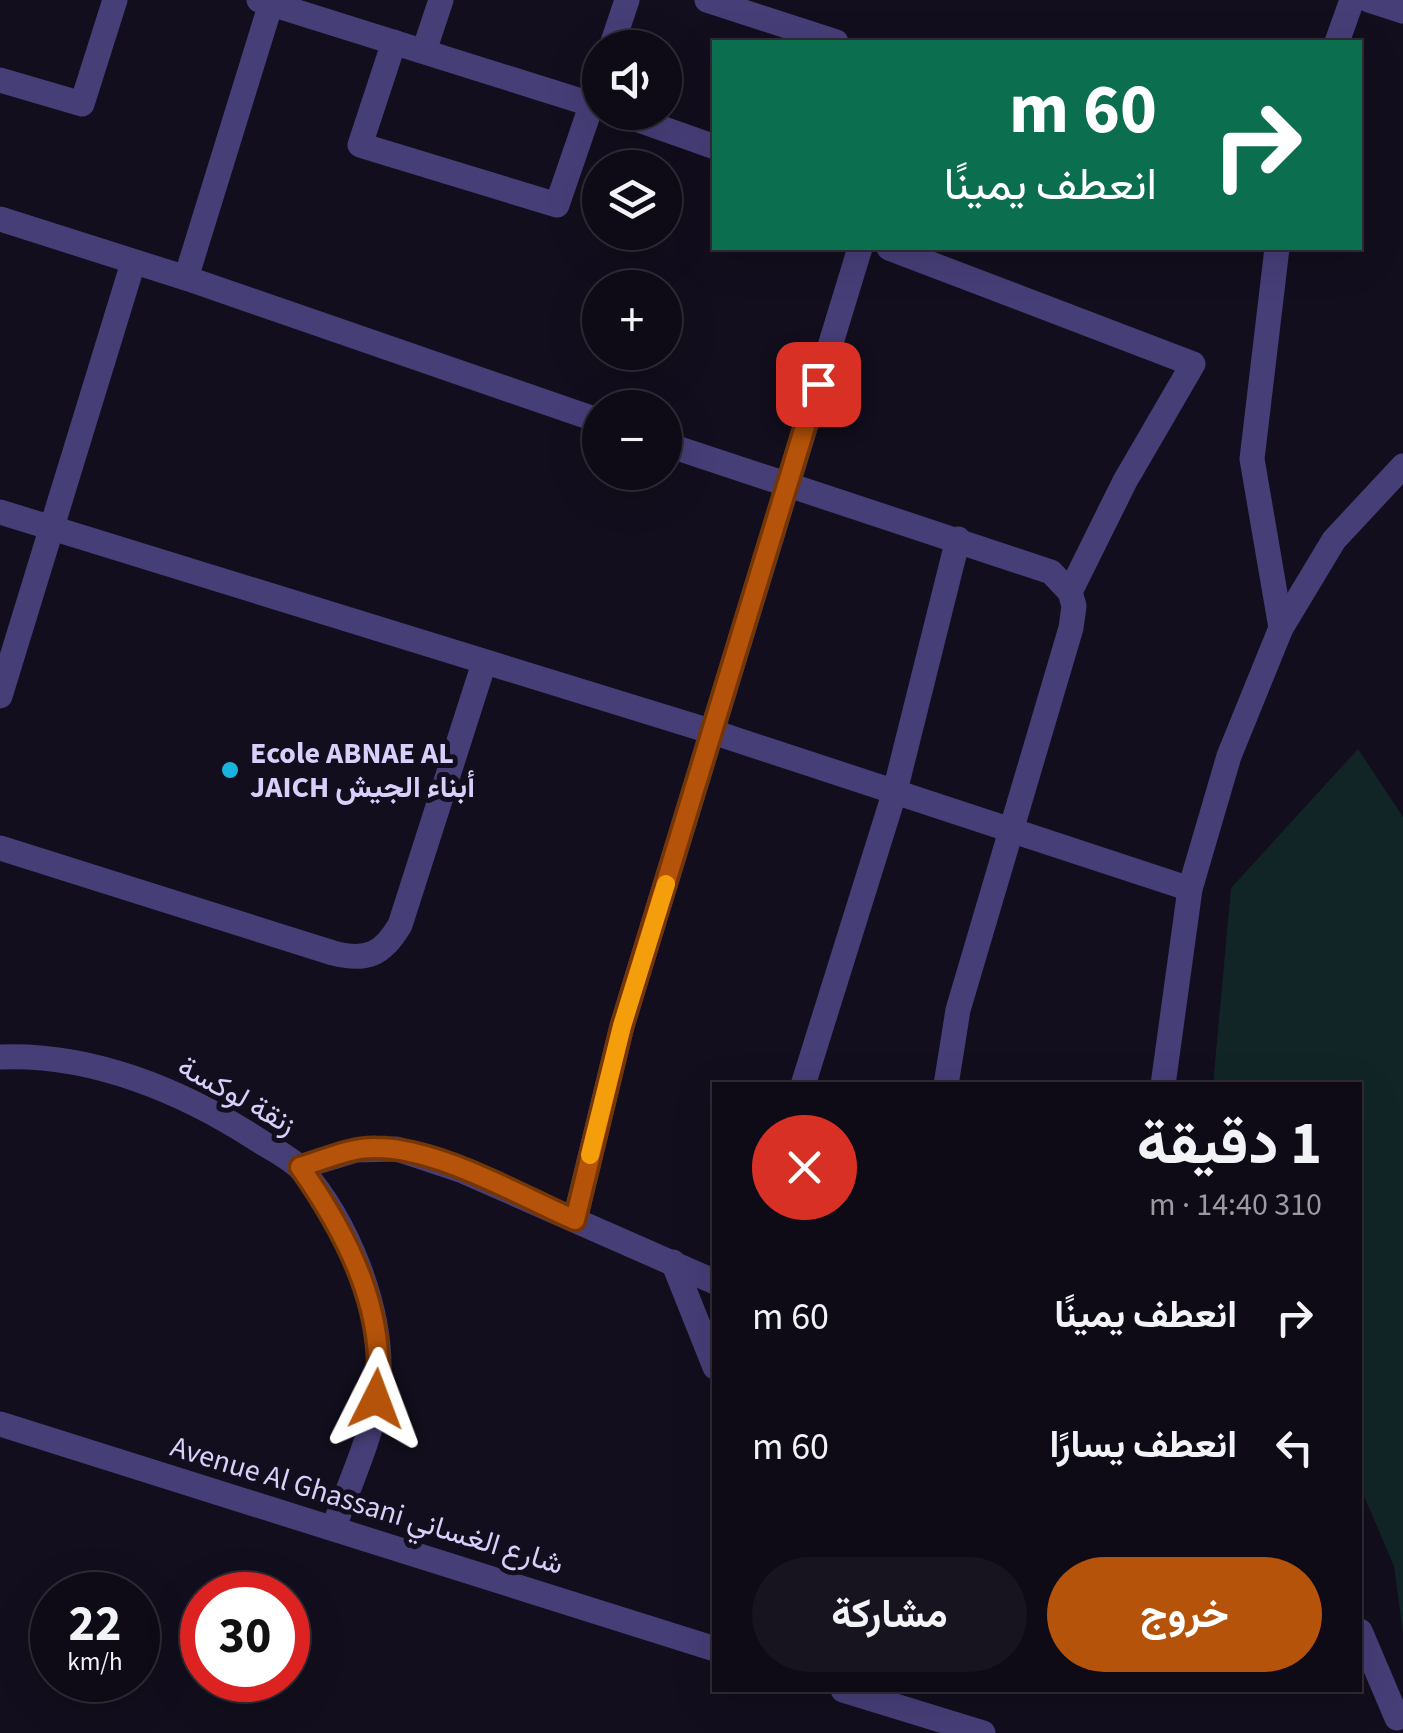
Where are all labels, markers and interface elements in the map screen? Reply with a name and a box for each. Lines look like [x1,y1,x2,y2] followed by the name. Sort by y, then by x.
[582,30,682,490] map controls
[582,30,682,130] button: sound
[1009,60,1157,160] text: 60 m
[1192,80,1322,210] icon: right
[582,150,682,250] button: layers
[944,153,1157,217] text: انعطف يمينًا
[582,270,682,370] button: +
[776,342,861,427] pin
[791,357,846,412] icon: arrive
[582,390,682,490] button: −
[250,732,475,809] place label: Ecole ABNAE AL JAICH أبناء الجيش
[219,759,241,781] marker: Ecole ABNAE AL JAICH أبناء الجيش
[170,1045,304,1146] street label: زنقة لوكسة
[1137,1102,1322,1187] text: 1 دقيقة
[752,1115,857,1220] button: close
[1149,1182,1322,1228] text: 310 m · 14:40
[1054,1288,1237,1342] text: انعطف يمينًا
[752,1290,829,1344] text: 60 m
[1267,1290,1322,1345] icon: right
[324,1347,428,1451] position arrow
[1050,1418,1237,1472] text: انعطف يسارًا
[752,1420,829,1474] text: 60 m
[1267,1420,1322,1475] icon: left
[165,1425,569,1588] street label: Avenue Al Ghassani شارع الغساني
[752,1557,1027,1672] button: مشاركة
[1047,1557,1322,1672] button: خروج
[180,1572,310,1702] speed limit sign: 30
[69,1589,121,1660] text: 22
[67,1644,123,1680] text: km/h

